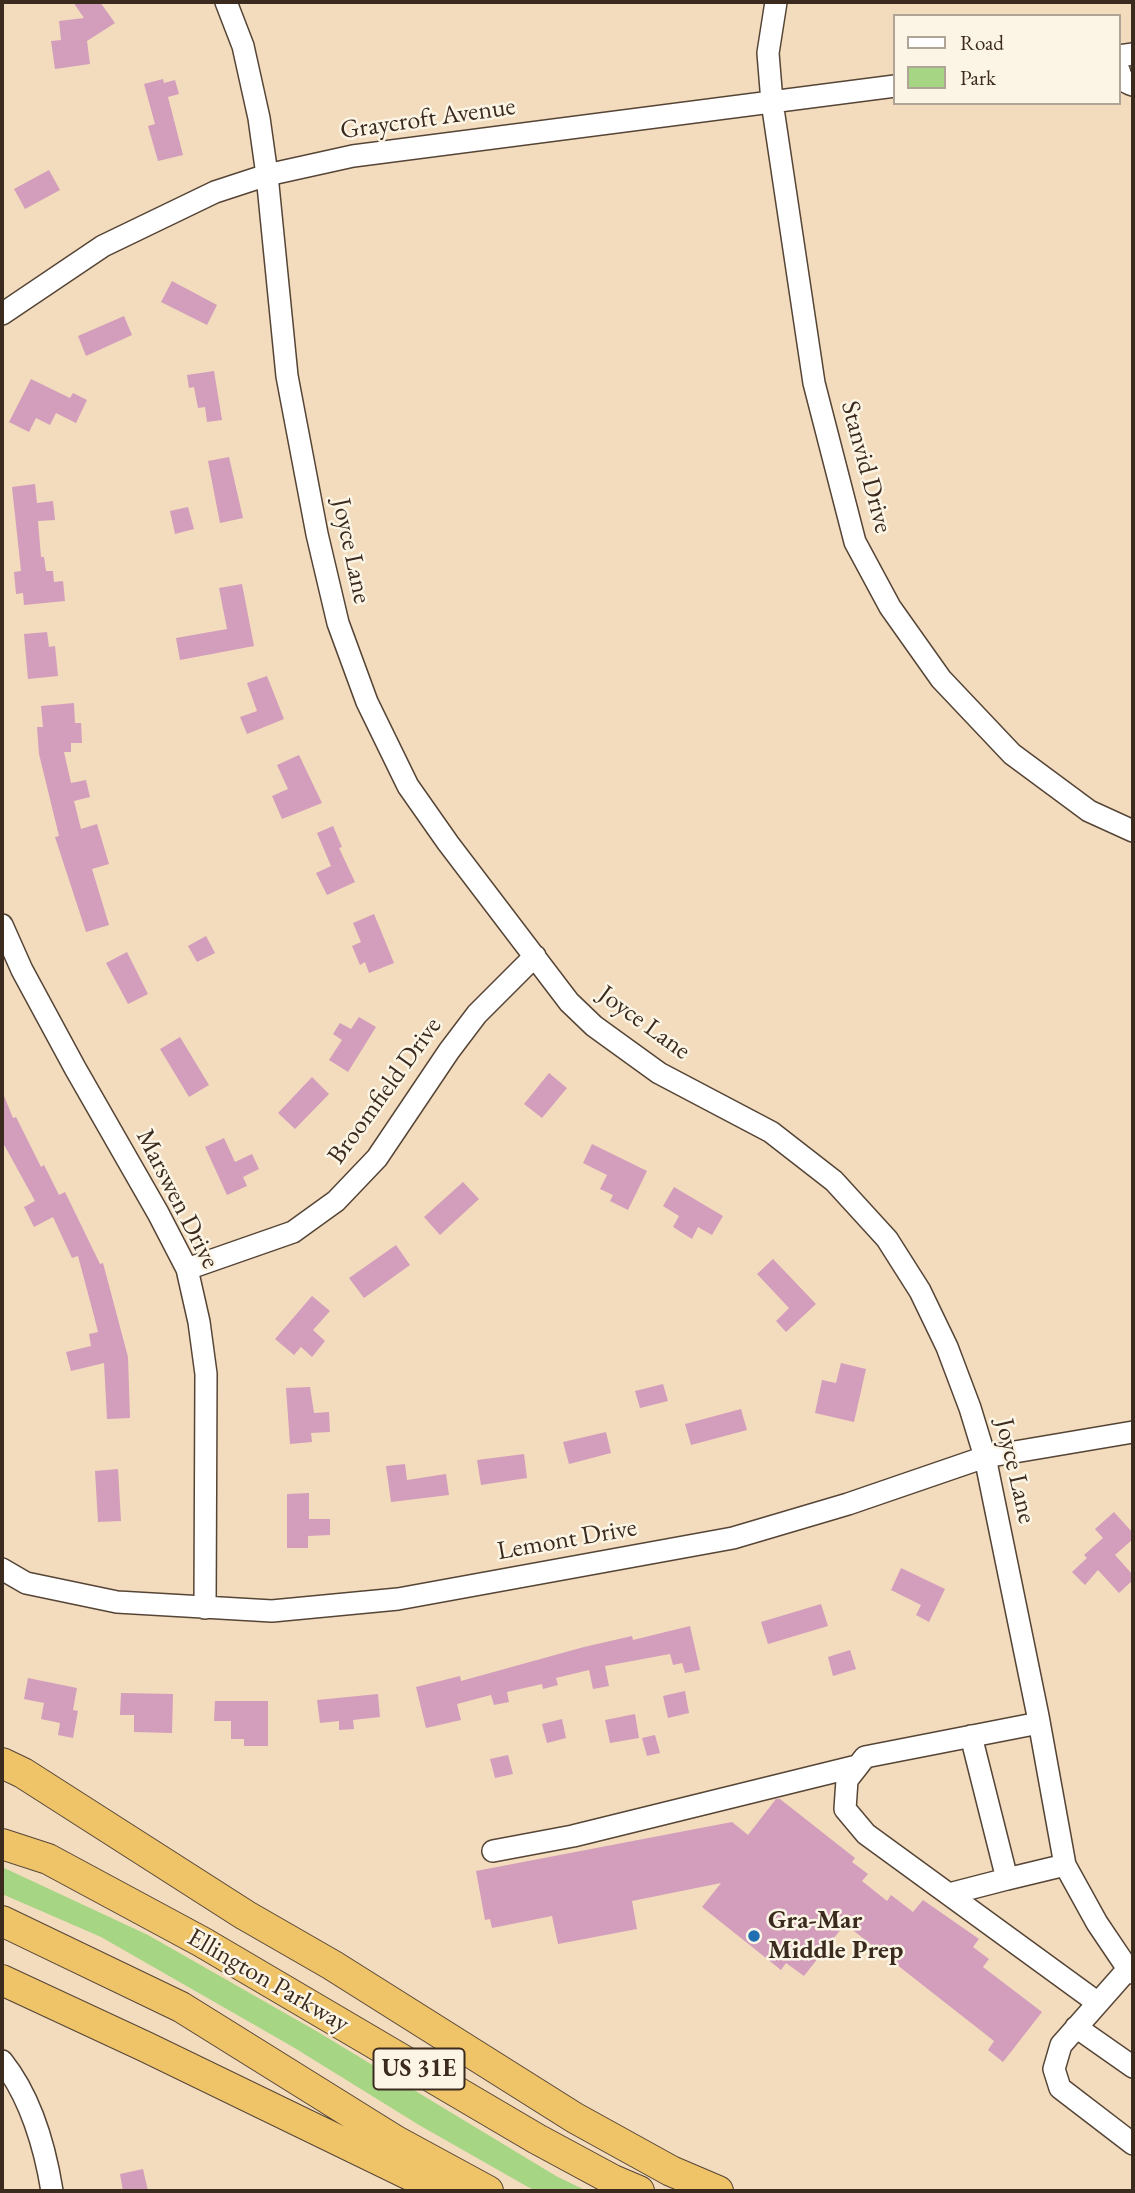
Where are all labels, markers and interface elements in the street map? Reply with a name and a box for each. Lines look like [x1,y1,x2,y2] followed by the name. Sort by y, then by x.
[894,14,1121,105] legend
[960,29,1004,56] text: Road
[960,64,996,91] text: Park
[338,91,518,147] street label: Graycroft Avenue
[833,398,899,536] street label: Stanvid Drive
[325,496,377,606] street label: Joyce Lane
[592,979,696,1067] street label: Joyce Lane
[321,1012,449,1170] street label: Broomfield Drive
[129,1124,225,1274] street label: Marswen Drive
[988,1416,1042,1526] street label: Joyce Lane
[495,1512,639,1568] street label: Lemont Drive
[768,1905,903,1966] place label: Gra-Mar Middle Prep
[182,1922,354,2040] street label: Ellington Parkway
[746,1928,762,1944] marker: Gra-Mar Middle Prep
[374,2048,464,2090] road number: US 31E

